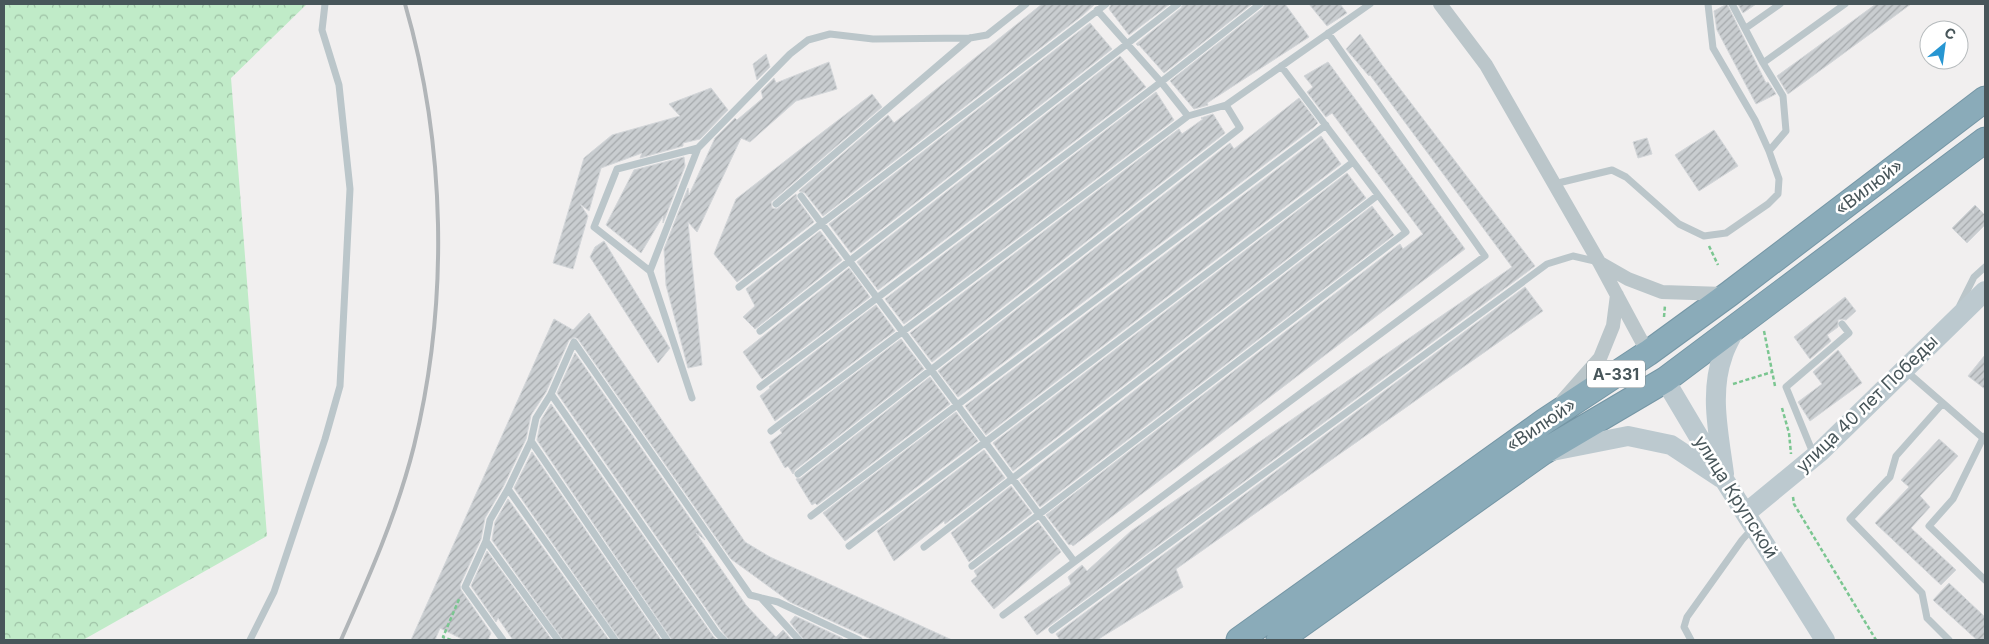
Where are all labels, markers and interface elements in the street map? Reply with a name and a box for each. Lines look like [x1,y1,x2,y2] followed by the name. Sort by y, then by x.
[1919,20,1969,70] north arrow
[1942,23,1959,43] text: С
[1831,154,1907,219] street label: «Вилюй»
[1792,331,1942,477] street label: улица 40 лет Победы
[1587,360,1645,388] road number: А-331
[1502,394,1580,456] street label: «Вилюй»
[1690,431,1783,562] street label: улица Крупской

